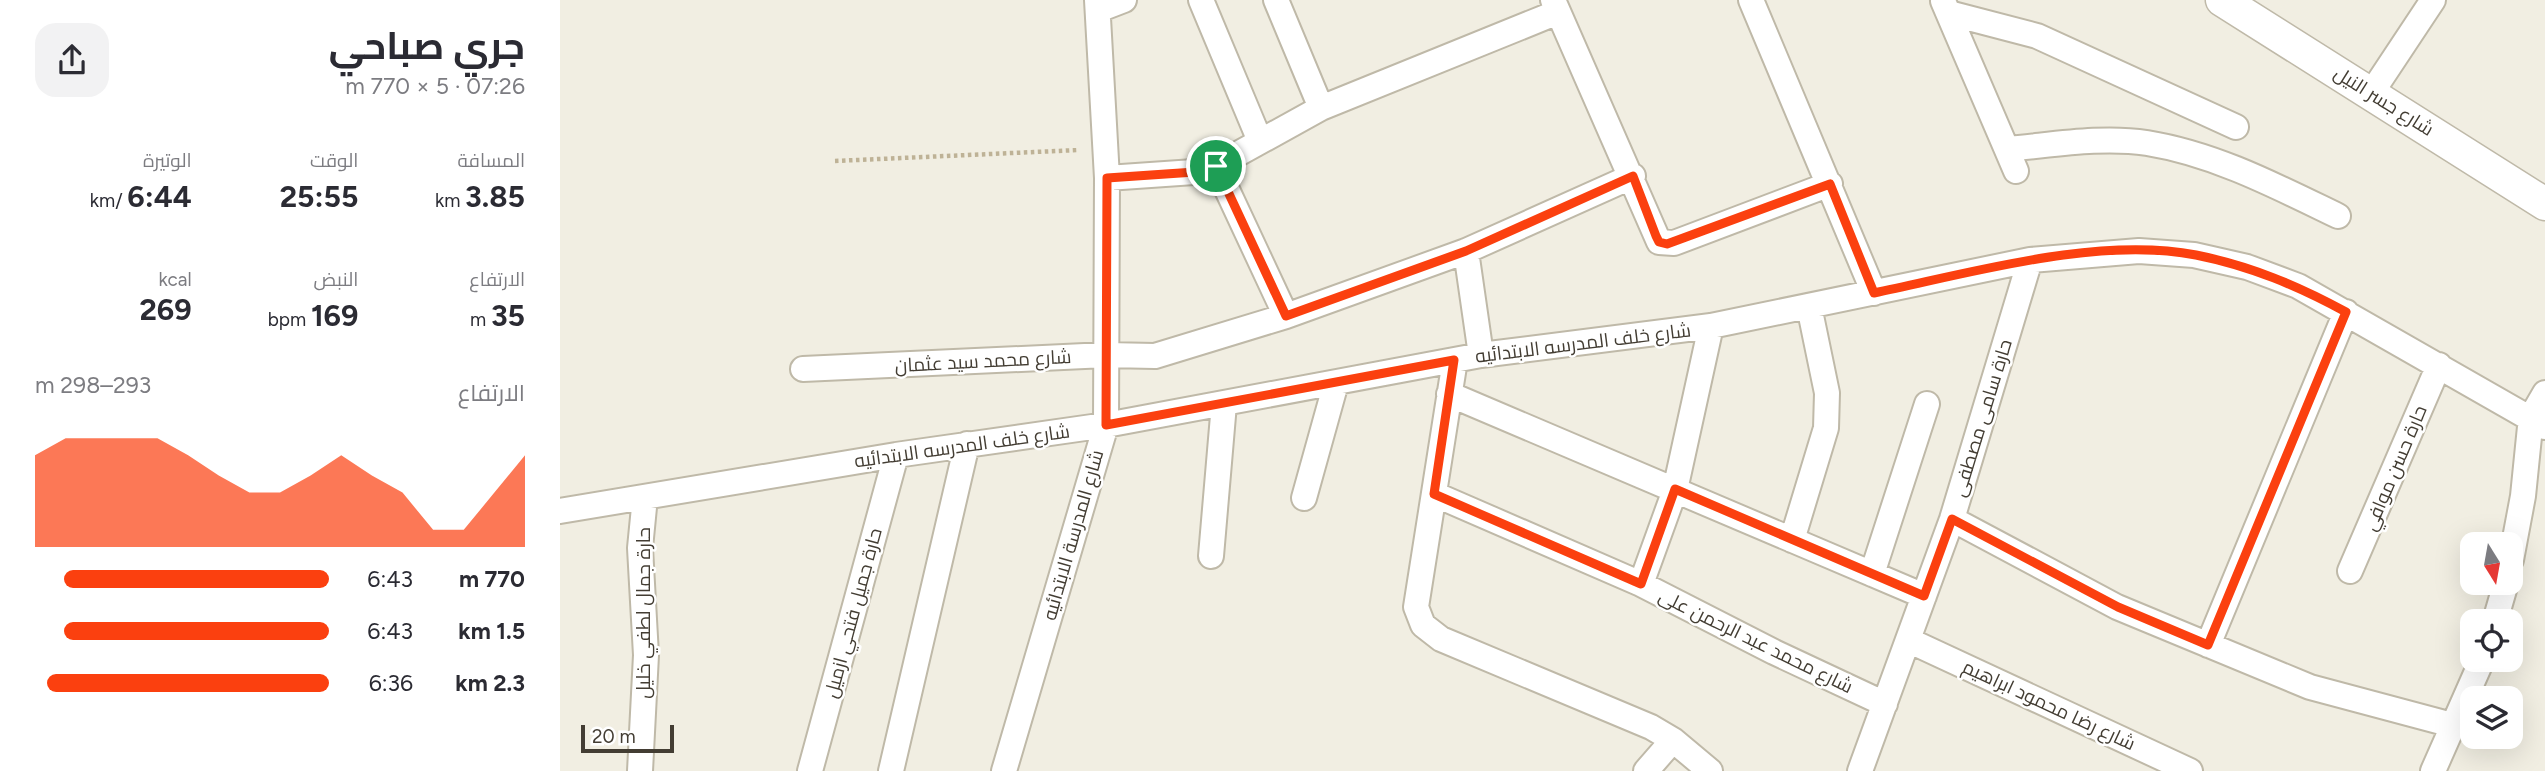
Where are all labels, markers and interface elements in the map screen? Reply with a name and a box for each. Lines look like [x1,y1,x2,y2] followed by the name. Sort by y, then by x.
[35,23,109,97] button: share
[329,23,525,69] text: جري صباحي
[2329,61,2438,142] street label: شارع جسر النيل
[345,72,525,100] text: 07:26 · 5 × 770 m
[1186,136,1246,196] pin
[1197,147,1235,185] icon: arrive
[143,149,192,172] text: الوتيرة
[310,149,358,172] text: الوقت
[457,149,525,172] text: المسافة
[127,178,192,215] text: 6:44
[280,178,358,215] text: 25:55
[465,178,525,215] text: 3.85
[90,189,127,212] text: /km
[435,189,465,212] text: km
[159,268,192,291] text: kcal
[314,268,358,291] text: النبض
[469,268,525,291] text: الارتفاع
[140,291,192,328] text: 269
[311,297,358,334] text: 169
[491,297,525,334] text: 35
[268,308,311,331] text: bpm
[470,308,491,331] text: m
[1474,318,1692,370] street label: شارع خلف المدرسه الابتدائيه
[1947,336,2017,500] street label: حارة سامى مصطفى
[894,345,1072,379] street label: شارع محمد سيد عثمان
[35,371,151,399] text: 293–298 m
[458,379,525,407] text: الارتفاع
[2358,402,2435,535] street label: حارة حسن موافي
[853,419,1071,474] street label: شارع خلف المدرسه الابتدائيه
[1038,447,1110,623] street label: شارع المدرسة الابتدائيه
[819,525,890,701] street label: حارة جميل فتحي ازميل
[632,527,658,699] street label: حارة جمال لطفي خليل
[2460,532,2524,595] north arrow
[2460,532,2523,749] map controls
[367,565,413,593] text: 6:43
[459,565,525,593] text: 770 m
[1654,584,1857,700] street label: شارع محمد عبد الرحمن على
[2460,609,2523,672] button: locate
[367,617,413,645] text: 6:43
[458,617,525,645] text: 1.5 km
[1958,655,2139,757] street label: شارع رضا محمود ابراهيم
[369,669,413,697] text: 6:36
[455,669,525,697] text: 2.3 km
[2460,686,2523,749] button: layers
[581,722,674,754] scale bar
[592,725,636,748] text: 20 m

